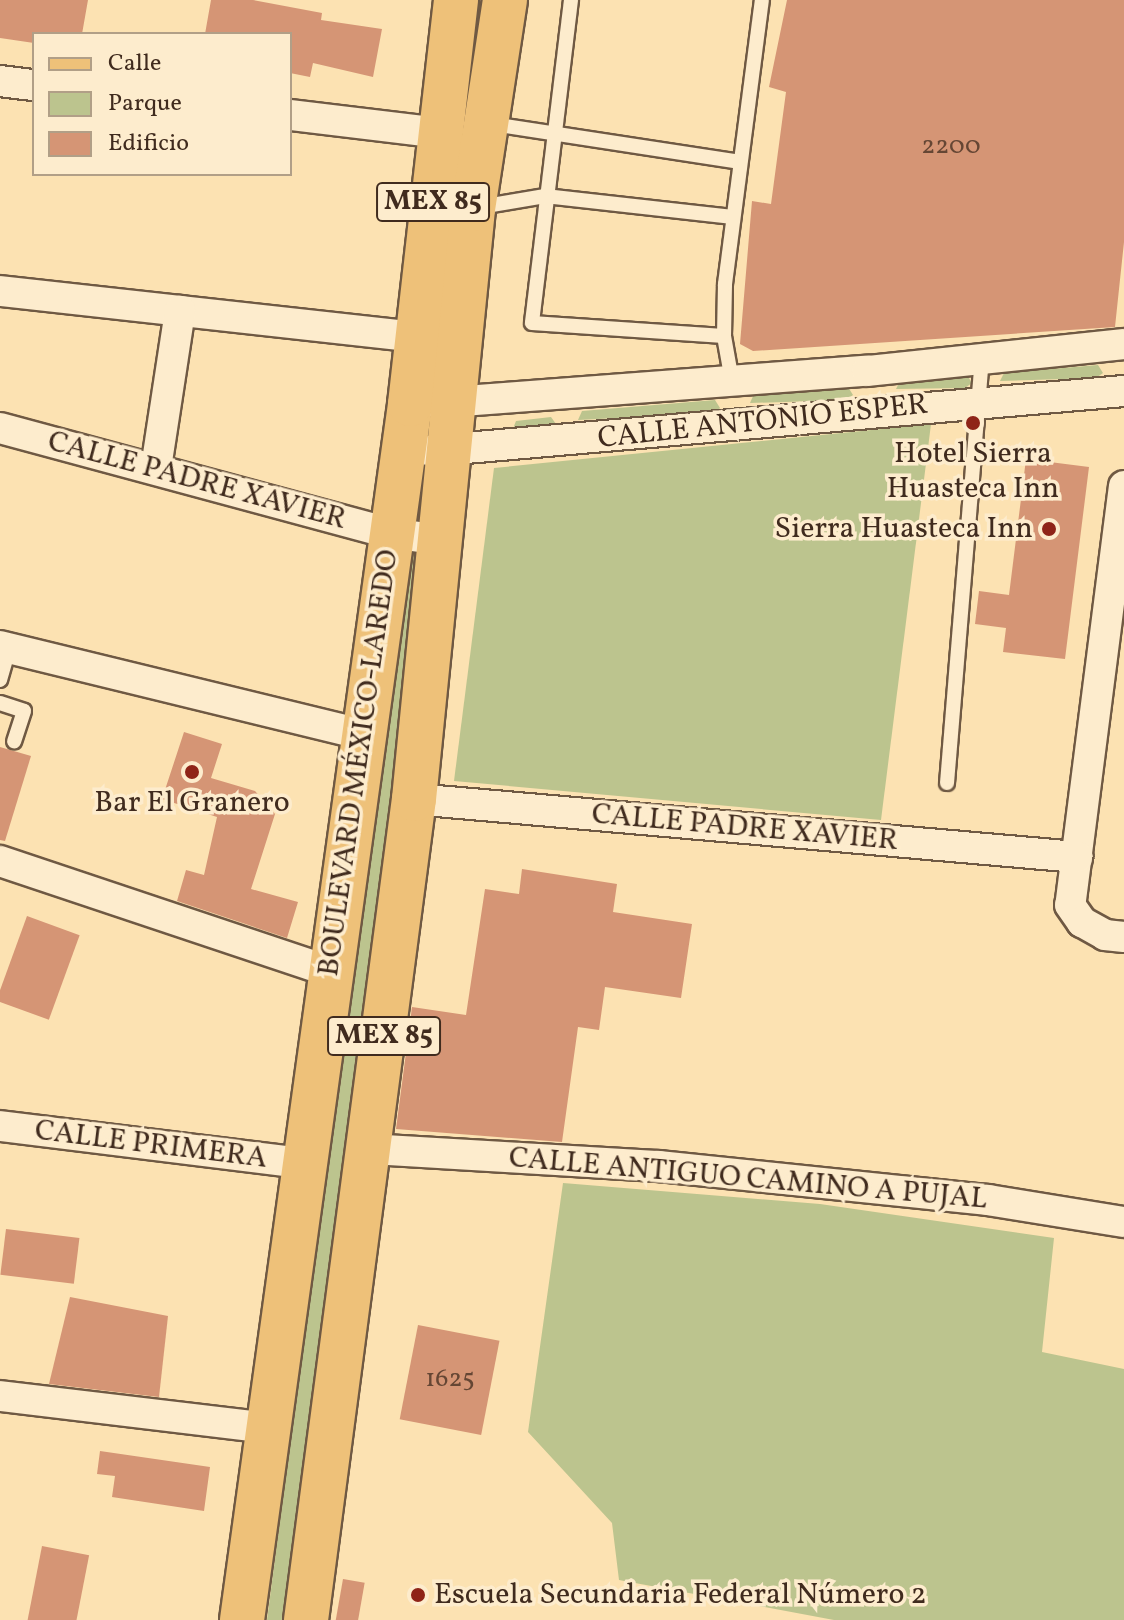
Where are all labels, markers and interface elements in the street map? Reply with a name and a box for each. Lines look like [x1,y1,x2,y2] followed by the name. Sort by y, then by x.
[32,32,292,176] legend
[108,47,161,81] text: Calle
[108,87,182,121] text: Parque
[108,127,189,161] text: Edificio
[921,131,981,163] house number: 2200
[375,178,491,226] road number: MEX 85
[596,387,930,457] street label: CALLE ANTONIO ESPER
[964,414,982,432] marker: Hotel Sierra Huasteca Inn
[44,424,350,538] street label: CALLE PADRE XAVIER
[887,436,1059,506] place label: Hotel Sierra Huasteca Inn
[775,511,1033,547] place label: Sierra Huasteca Inn
[1040,520,1058,538] marker: Sierra Huasteca Inn
[311,547,407,979] street label: BOULEVARD MÉXICO-LAREDO
[183,763,201,781] marker: Bar El Granero
[94,785,290,821] place label: Bar El Granero
[590,797,900,859] street label: CALLE PADRE XAVIER
[326,1012,442,1060] road number: MEX 85
[33,1113,269,1177] street label: CALLE PRIMERA
[507,1140,989,1218] street label: CALLE ANTIGUO CAMINO A PUJAL
[425,1364,475,1396] house number: 1625
[434,1577,927,1613] place label: Escuela Secundaria Federal Número 2
[409,1586,427,1604] marker: Escuela Secundaria Federal Número 2

